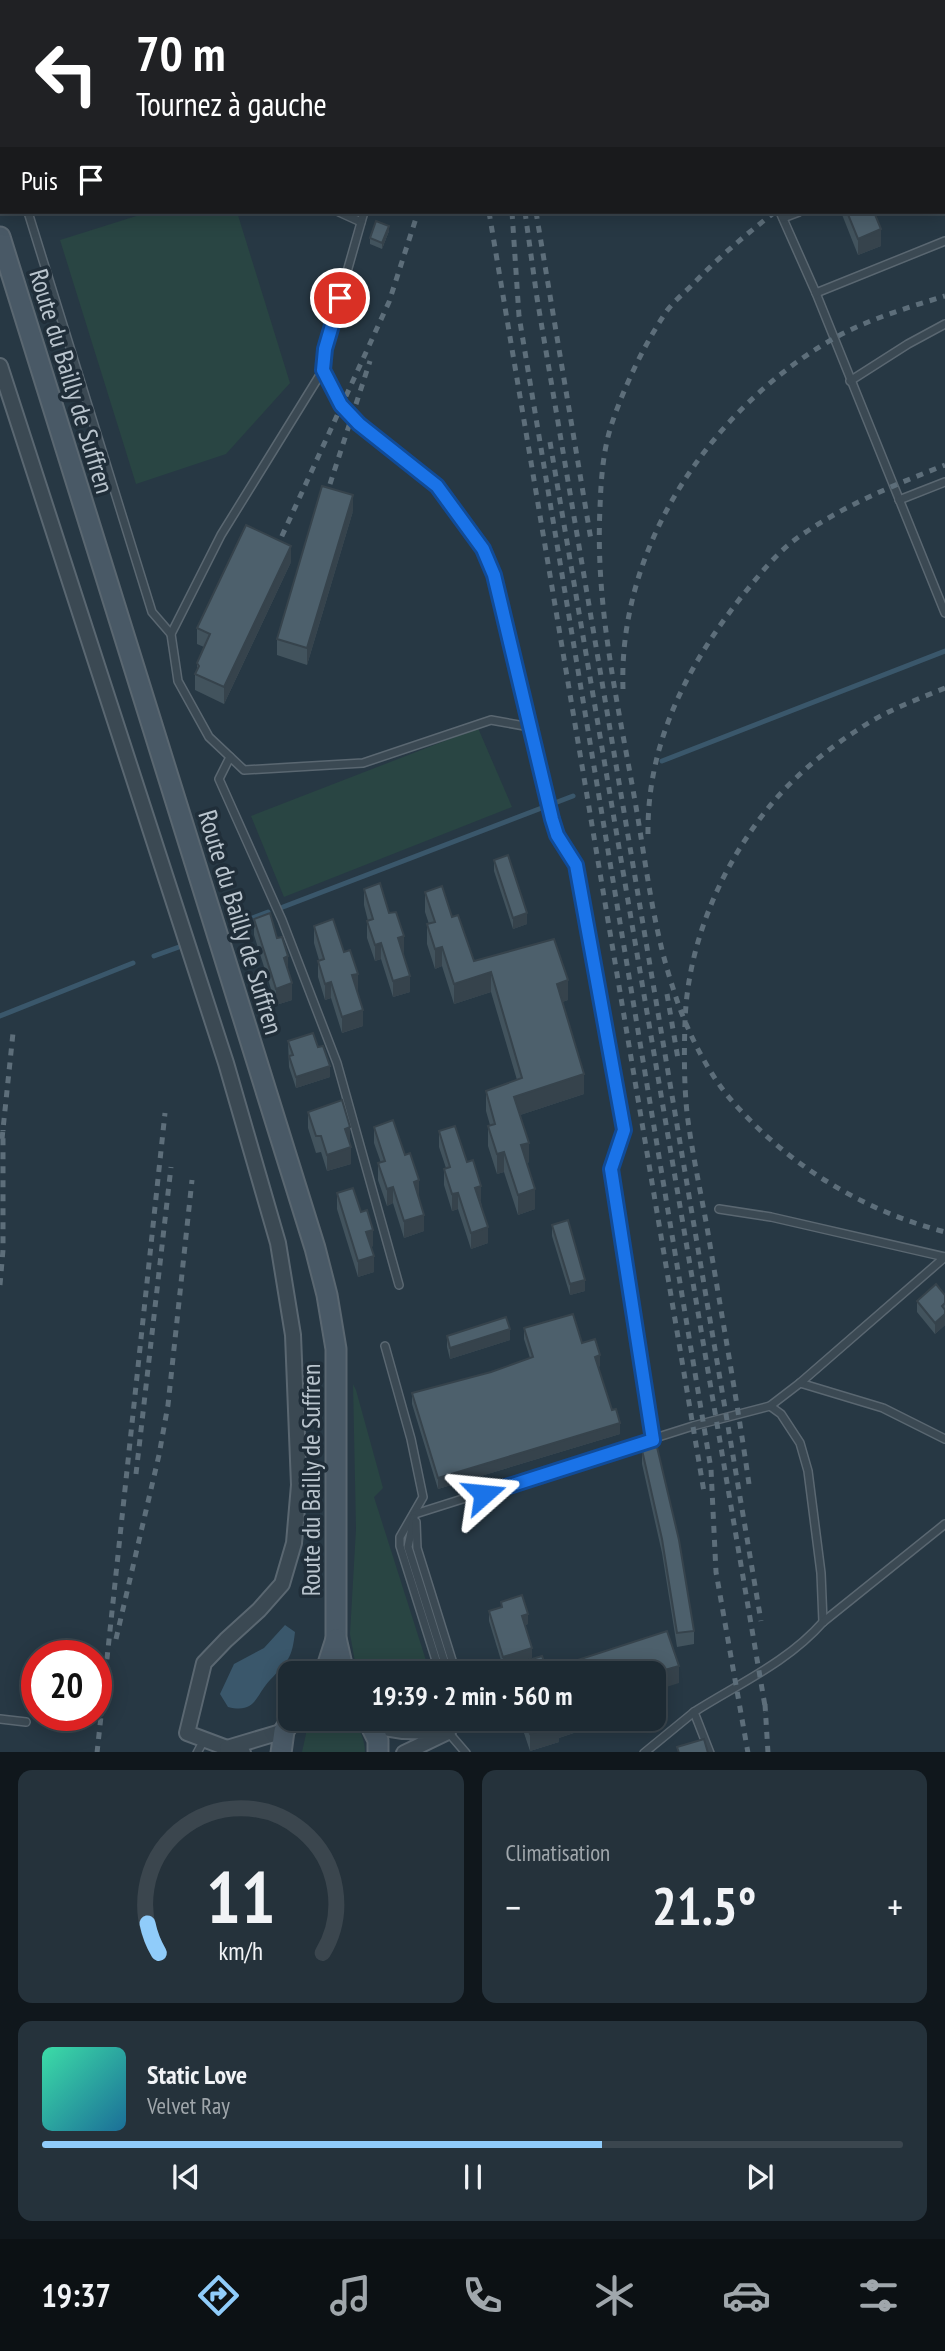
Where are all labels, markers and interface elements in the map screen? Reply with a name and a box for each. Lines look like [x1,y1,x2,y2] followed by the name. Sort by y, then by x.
[136,21,225,85] text: 70 m
[21,28,112,119] icon: left
[136,83,327,125] text: Tournez à gauche
[72,161,110,199] icon: arrive
[21,164,58,197] text: Puis
[22,265,122,497] street label: Route du Bailly de Suffren
[310,268,370,328] pin
[321,279,359,317] icon: arrive
[191,806,291,1038] street label: Route du Bailly de Suffren
[294,1364,327,1596] street label: Route du Bailly de Suffren
[447,1457,521,1531] position arrow
[21,1640,112,1731] speed limit sign: 20
[372,1679,572,1712] text: 19:39 · 2 min · 560 m
[506,1838,610,1867] text: Climatisation
[206,1849,276,1943] text: 11
[652,1872,757,1939] text: 21.5°
[506,1882,521,1931] text: −
[887,1882,903,1931] text: +
[219,1934,263,1966] text: km/h
[147,2058,247,2091] text: Static Love
[147,2091,230,2120] text: Velvet Ray
[167,2158,205,2196] icon: previous
[454,2158,492,2196] icon: pause
[741,2158,779,2196] icon: next
[194,2271,243,2320] icon: directions
[326,2271,375,2320] icon: music
[458,2271,507,2320] icon: phone
[590,2271,639,2320] icon: climate
[722,2271,771,2320] icon: car
[854,2271,903,2320] icon: filters
[42,2274,111,2316] text: 19:37

